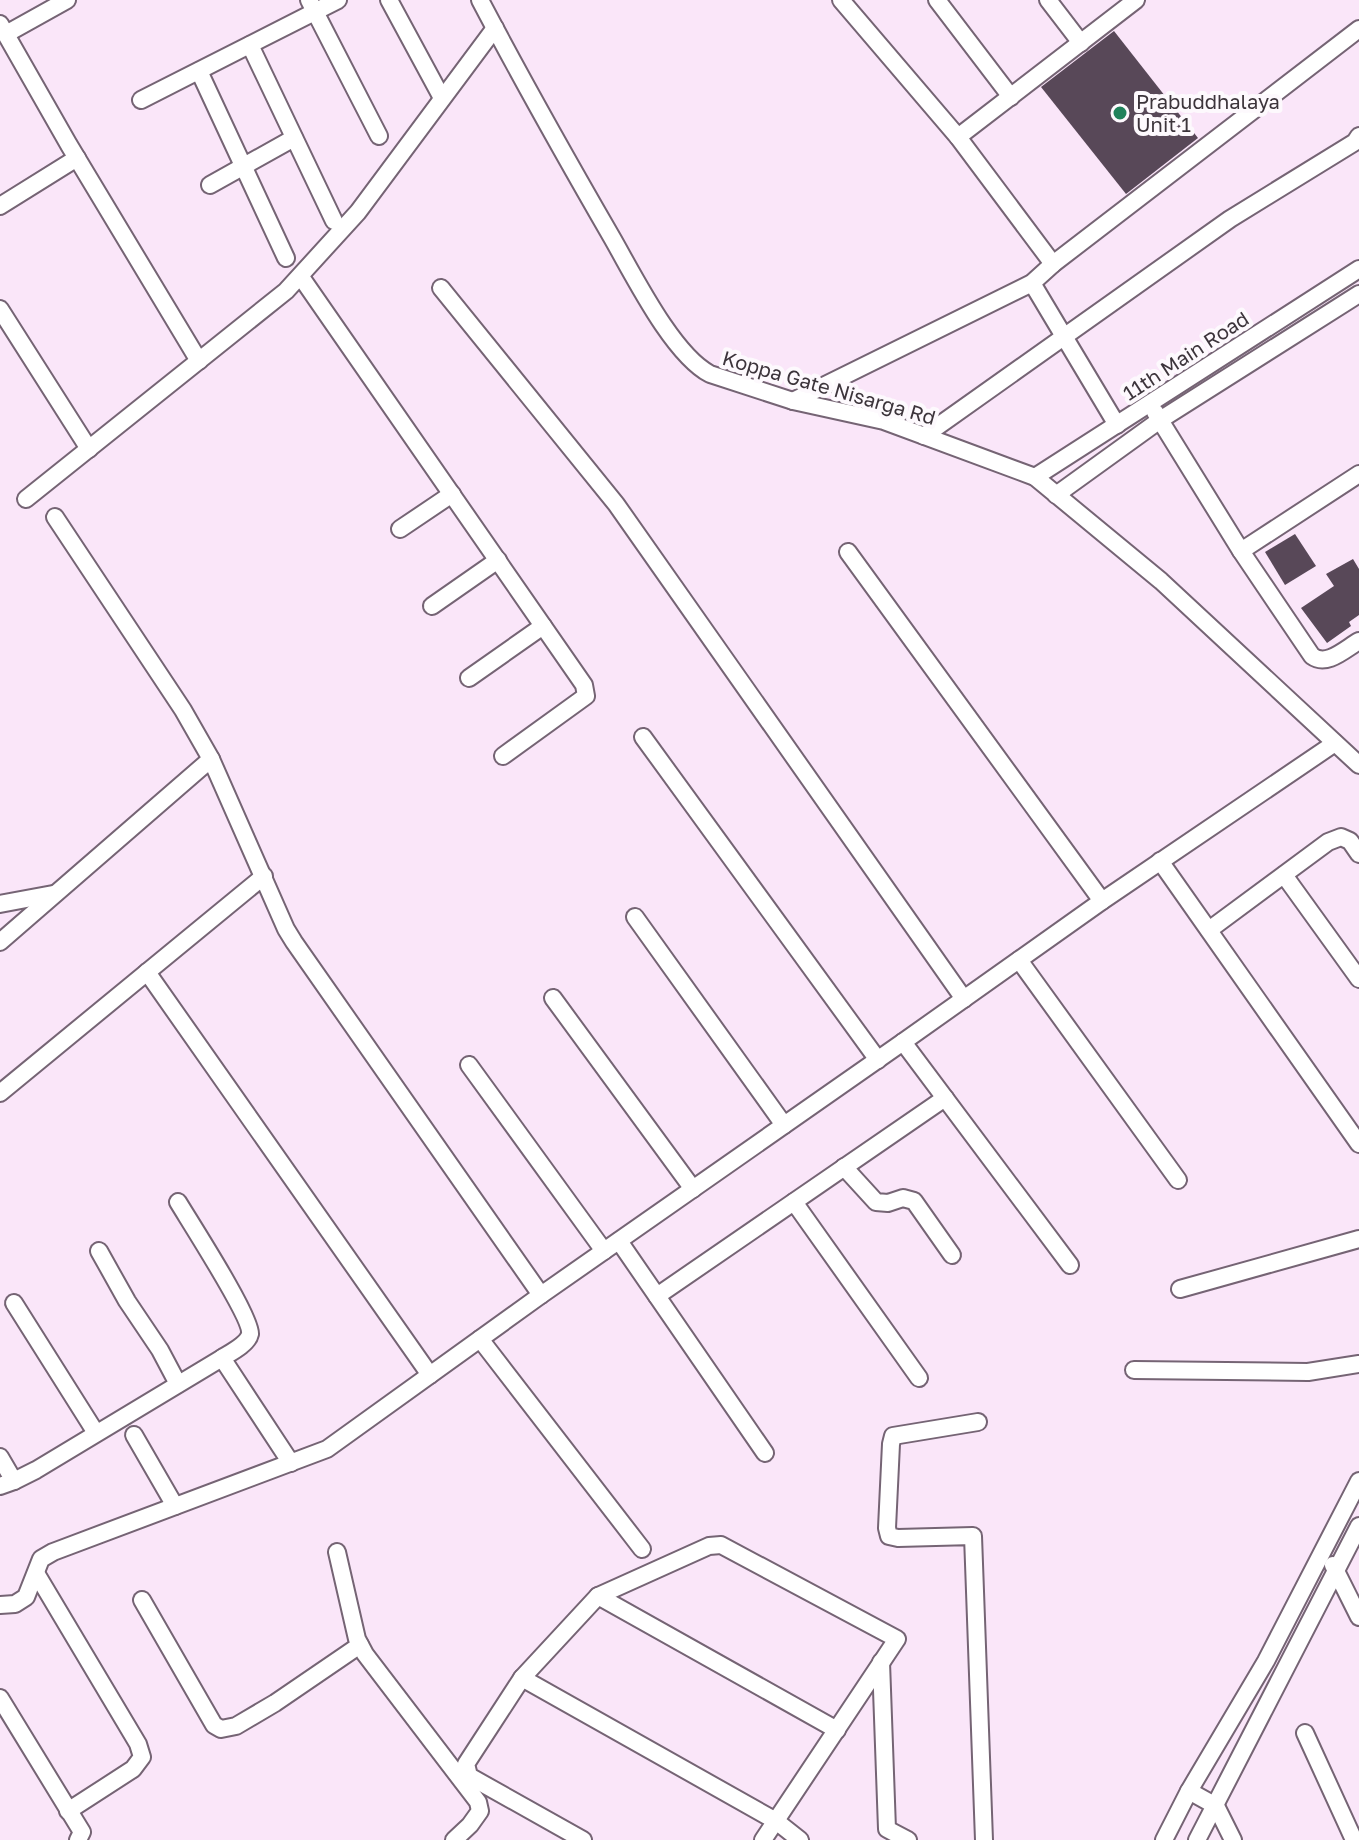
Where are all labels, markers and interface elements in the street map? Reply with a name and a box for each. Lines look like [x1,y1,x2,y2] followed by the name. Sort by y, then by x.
[1136,89,1280,136] place label: Prabuddhalaya Unit 1
[1111,104,1129,122] marker: Prabuddhalaya Unit 1
[1118,306,1253,405] street label: 11th Main Road
[720,345,939,429] street label: Koppa Gate Nisarga Rd

